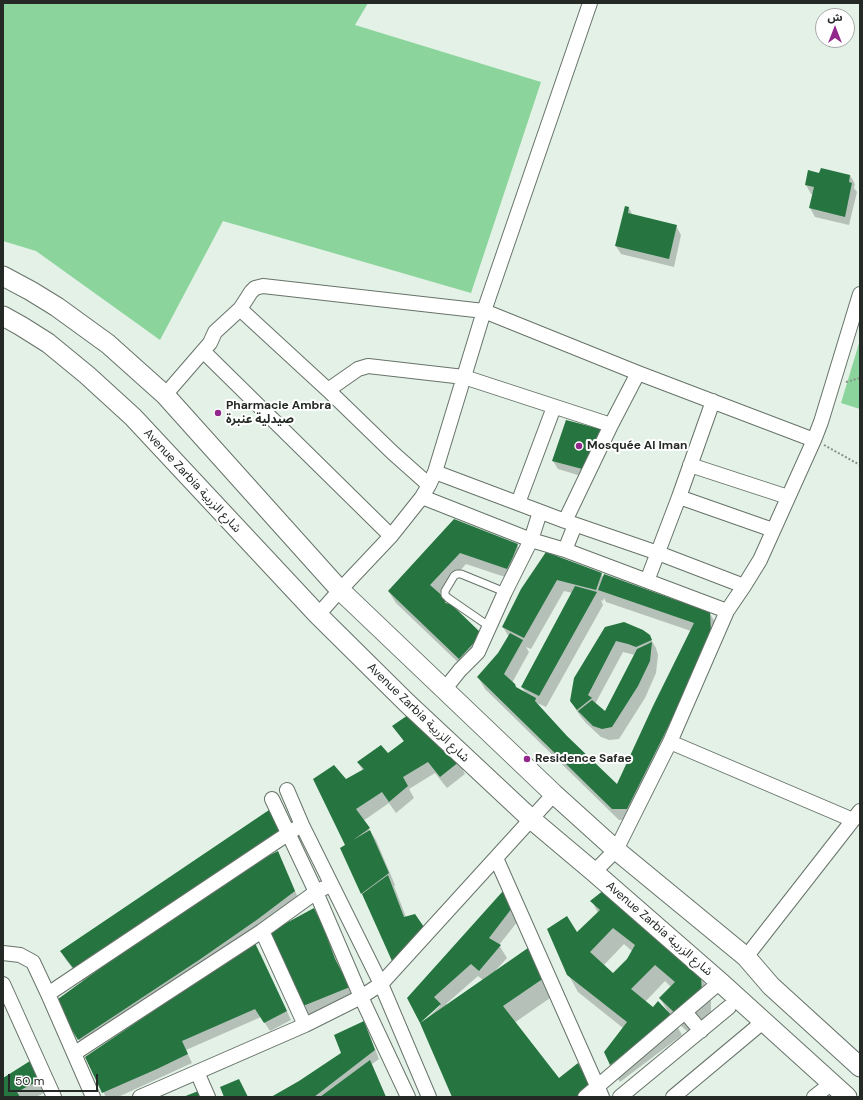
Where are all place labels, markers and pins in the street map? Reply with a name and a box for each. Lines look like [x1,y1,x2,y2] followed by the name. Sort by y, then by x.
[226,399,331,427] place label: Pharmacie Ambra صيدلية عنبرة
[213,408,223,418] marker: Pharmacie Ambra صيدلية عنبرة
[587,439,687,453] place label: Mosquée Al Iman
[574,441,584,451] marker: Mosquée Al Iman
[535,752,632,766] place label: Residence Safae
[522,754,532,764] marker: Residence Safae

